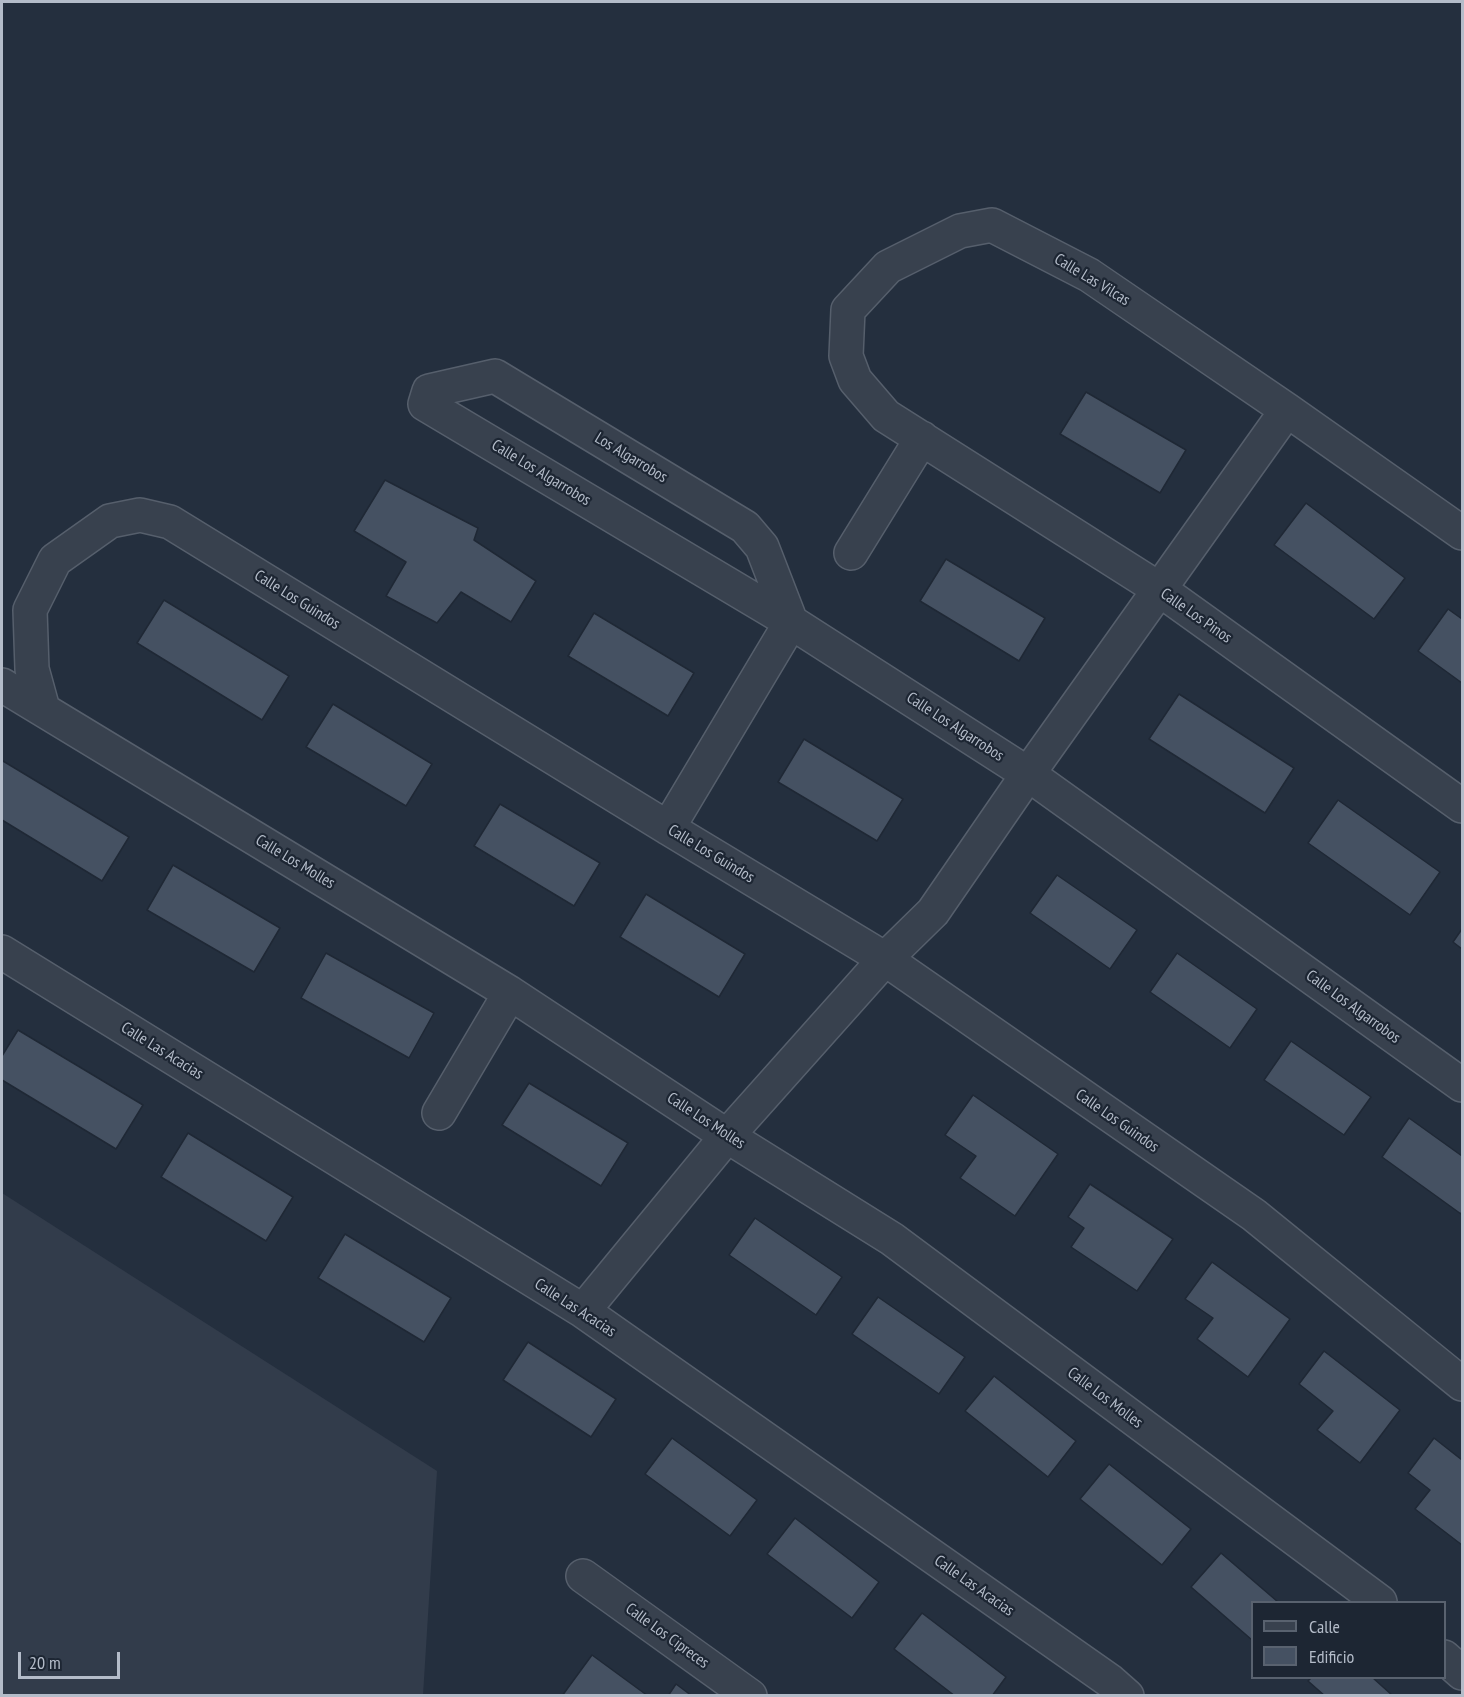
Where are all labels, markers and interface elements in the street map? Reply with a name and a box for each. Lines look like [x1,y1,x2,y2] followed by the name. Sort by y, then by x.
[1051,250,1133,310] street label: Calle Las Vilcas
[591,429,671,487] street label: Los Algarrobos
[488,436,594,510] street label: Calle Los Algarrobos
[251,566,343,634] street label: Calle Los Guindos
[1157,584,1235,648] street label: Calle Los Pinos
[903,688,1007,766] street label: Calle Los Algarrobos
[664,821,758,887] street label: Calle Los Guindos
[252,831,338,893] street label: Calle Los Molles
[1302,966,1404,1048] street label: Calle Los Algarrobos
[117,1018,207,1084] street label: Calle Las Acacias
[1072,1085,1162,1157] street label: Calle Los Guindos
[663,1089,749,1153] street label: Calle Los Molles
[531,1275,619,1341] street label: Calle Las Acacias
[1064,1363,1146,1433] street label: Calle Los Molles
[930,1551,1018,1621] street label: Calle Las Acacias
[621,1599,713,1673] street label: Calle Los Cipreces
[1251,1601,1446,1679] legend
[1309,1615,1340,1638] text: Calle
[21,1640,123,1678] scale bar
[1309,1645,1354,1668] text: Edificio
[29,1651,61,1674] text: 20 m

